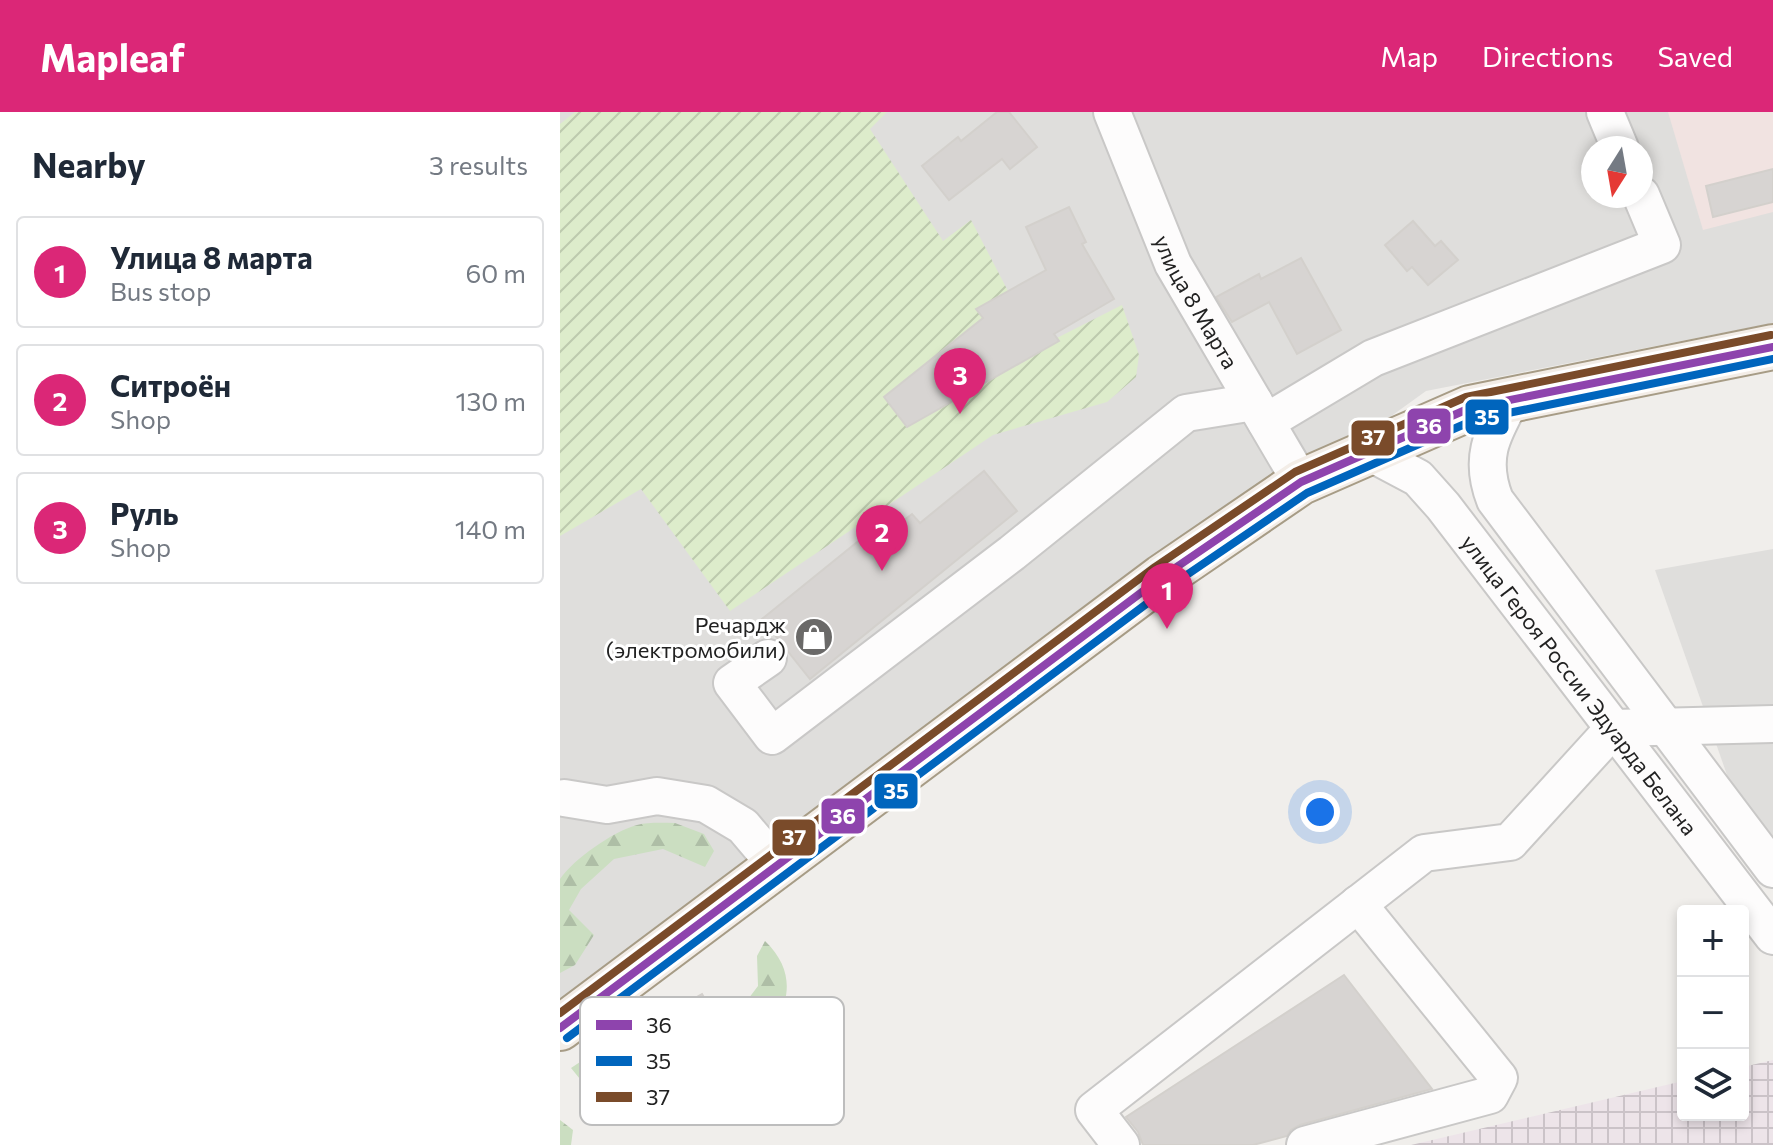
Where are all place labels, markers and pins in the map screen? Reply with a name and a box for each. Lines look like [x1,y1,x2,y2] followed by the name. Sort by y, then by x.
[934,348,986,414] pin: 3
[856,505,908,571] pin: 2
[1141,563,1193,629] pin: 1
[606,611,787,663] place label: Речардж (электромобили)
[793,616,835,658] shop icon: Речардж (электромобили)

